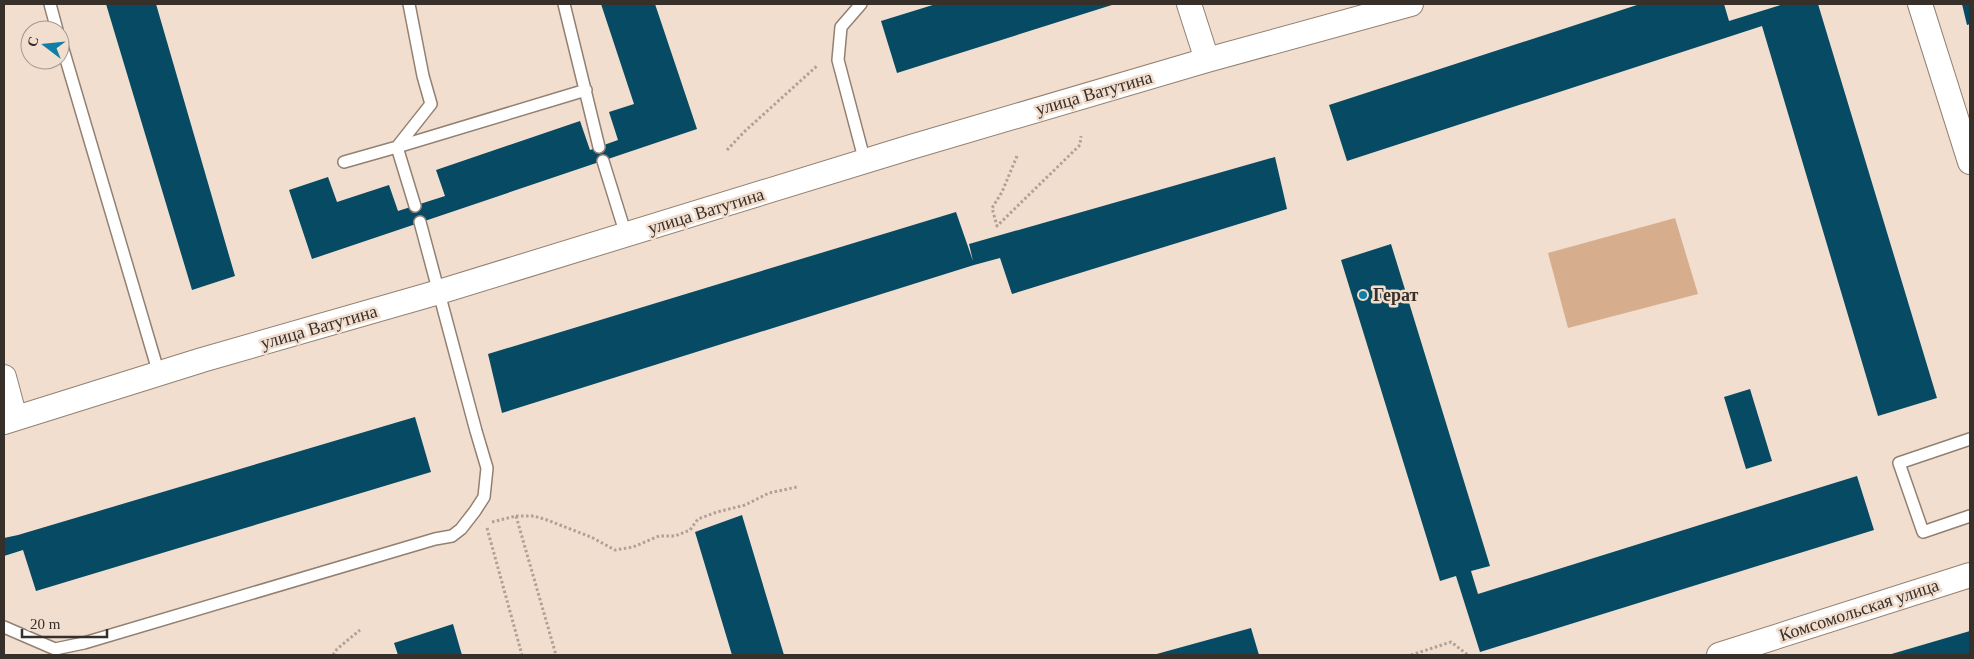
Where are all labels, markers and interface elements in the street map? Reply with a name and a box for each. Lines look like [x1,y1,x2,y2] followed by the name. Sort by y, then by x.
[20,20,70,70] north arrow
[24,35,42,48] text: С
[1033,67,1155,119] street label: улица Ватутина
[646,184,766,238] street label: улица Ватутина
[1373,285,1419,305] place label: Герат
[1357,289,1369,301] marker: Герат
[258,301,380,353] street label: улица Ватутина
[1777,575,1941,645] street label: Комсомольская улица
[22,606,108,638] scale bar
[30,616,61,632] text: 20 m

